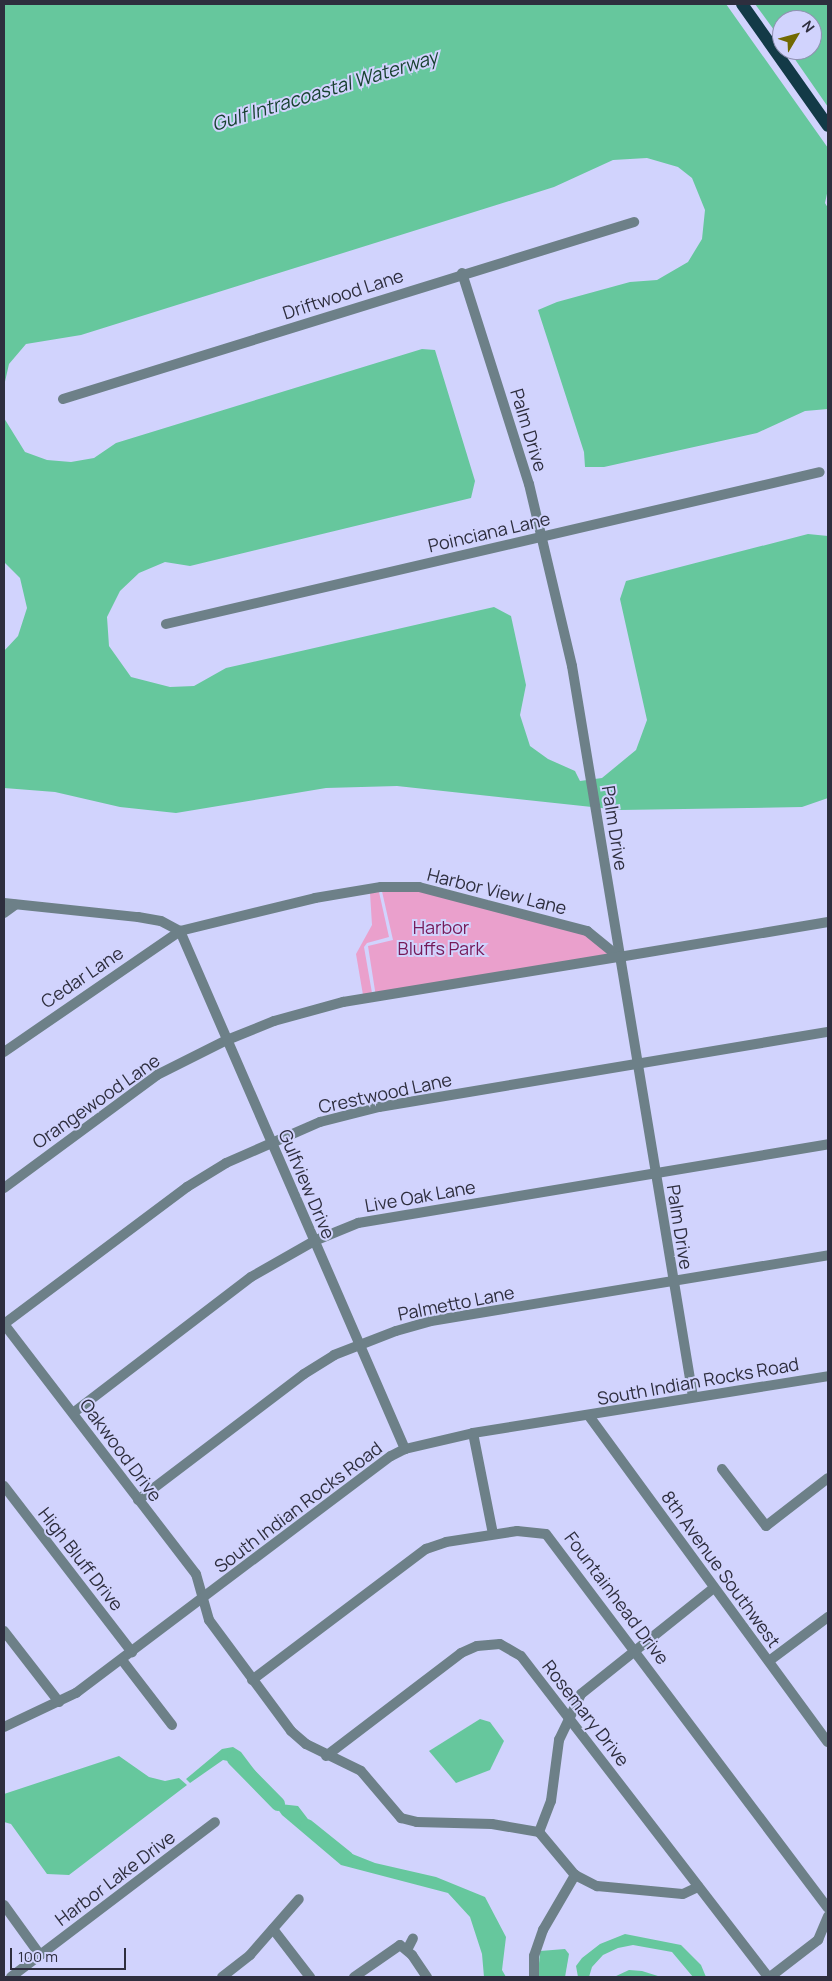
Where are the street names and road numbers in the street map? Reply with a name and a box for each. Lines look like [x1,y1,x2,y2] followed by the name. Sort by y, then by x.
[280,264,406,324] street label: Driftwood Lane
[506,386,552,474] street label: Palm Drive
[426,507,552,557] street label: Poinciana Lane
[598,784,632,872] street label: Palm Drive
[425,863,569,919] street label: Harbor View Lane
[37,942,127,1012] street label: Cedar Lane
[28,1049,164,1153] street label: Orangewood Lane
[316,1068,454,1118] street label: Crestwood Lane
[274,1126,340,1242] street label: Gulfview Drive
[363,1176,477,1216] street label: Live Oak Lane
[663,1183,697,1271] street label: Palm Drive
[396,1281,516,1325] street label: Palmetto Lane
[596,1353,800,1409] street label: South Indian Rocks Road
[75,1394,167,1506] street label: Oakwood Drive
[210,1437,386,1577] street label: South Indian Rocks Road
[657,1487,785,1651] street label: 8th Avenue Southwest
[34,1503,128,1615] street label: High Bluff Drive
[560,1527,674,1669] street label: Fountainhead Drive
[538,1656,634,1770] street label: Rosemary Drive
[51,1826,179,1930] street label: Harbor Lake Drive

